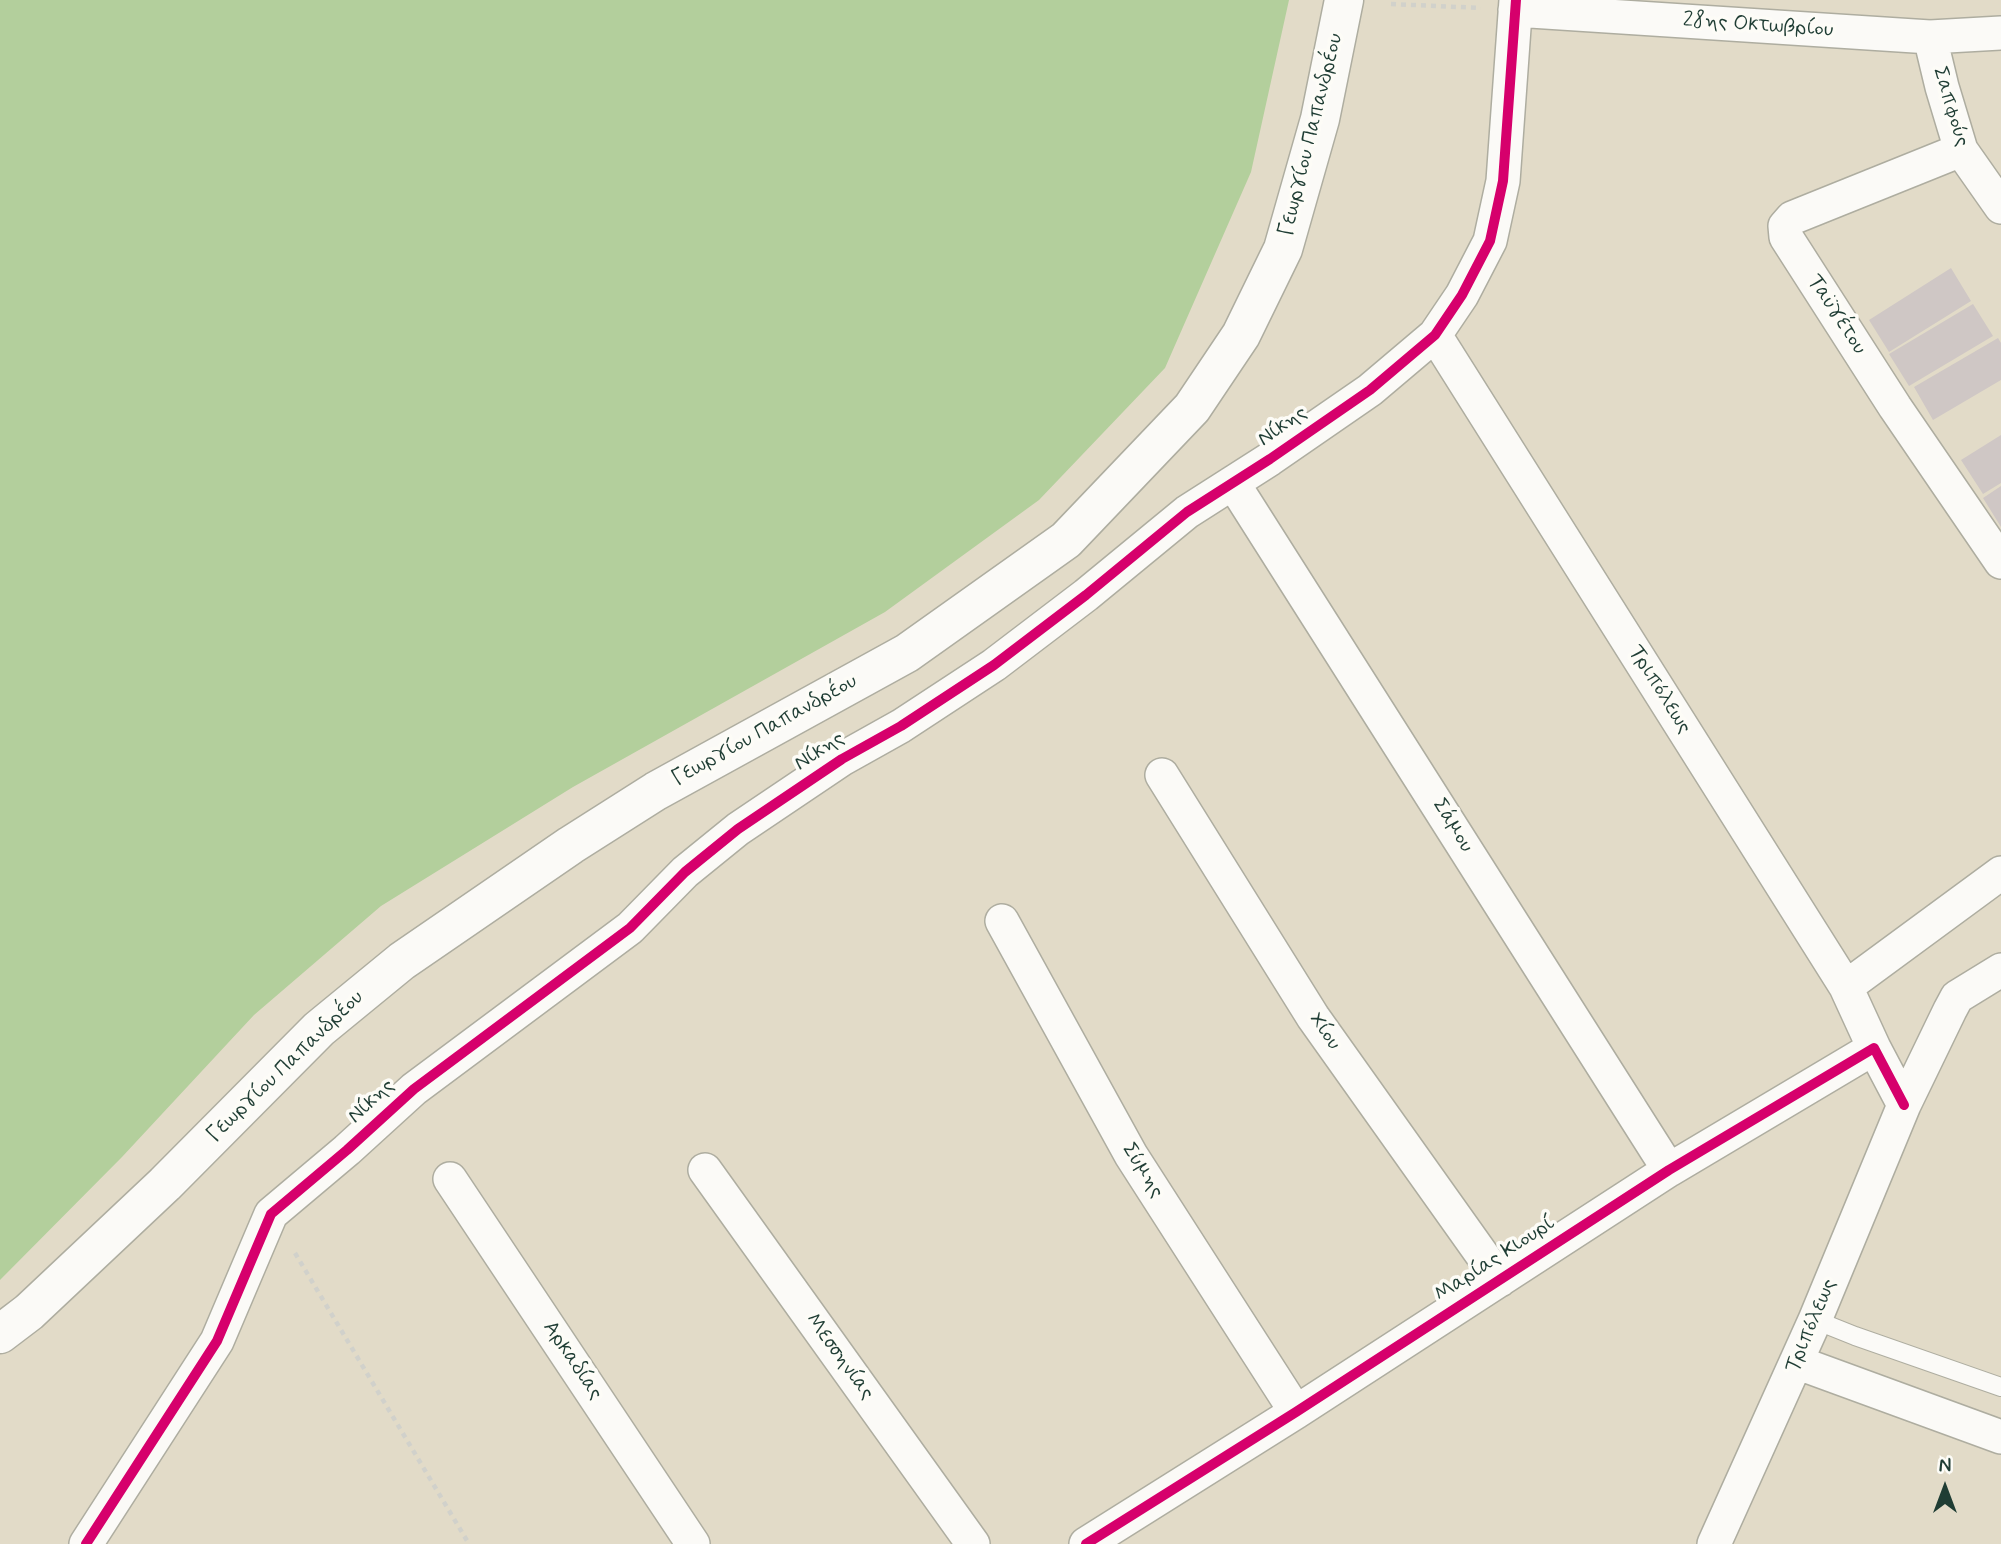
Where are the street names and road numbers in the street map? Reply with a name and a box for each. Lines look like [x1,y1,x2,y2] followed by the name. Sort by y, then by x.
[1682,8,1834,44] street label: 28ης Οκτωβρίου
[1275,31,1349,239] street label: Γεωργίου Παπανδρέου
[1926,64,1974,150] street label: Σαπφούς
[1801,270,1871,360] street label: Ταϋγέτου
[1253,401,1313,453] street label: Νίκης
[1622,641,1696,739] street label: Τριπόλεως
[668,670,862,792] street label: Γεωργίου Παπανδρέου
[790,727,850,777] street label: Νίκης
[1426,794,1478,858] street label: Σάμου
[202,986,370,1148] street label: Γεωργίου Παπανδρέου
[1302,1008,1346,1056] street label: Χίου
[344,1074,400,1130] street label: Νίκης
[1115,1139,1169,1203] street label: Σύμης
[1430,1212,1560,1308] street label: Μαρίας Κιουρί
[1781,1275,1843,1377] street label: Τριπόλεως
[799,1309,879,1405] street label: Μεσσηνίας
[536,1317,608,1405] street label: Αρκαδίας

